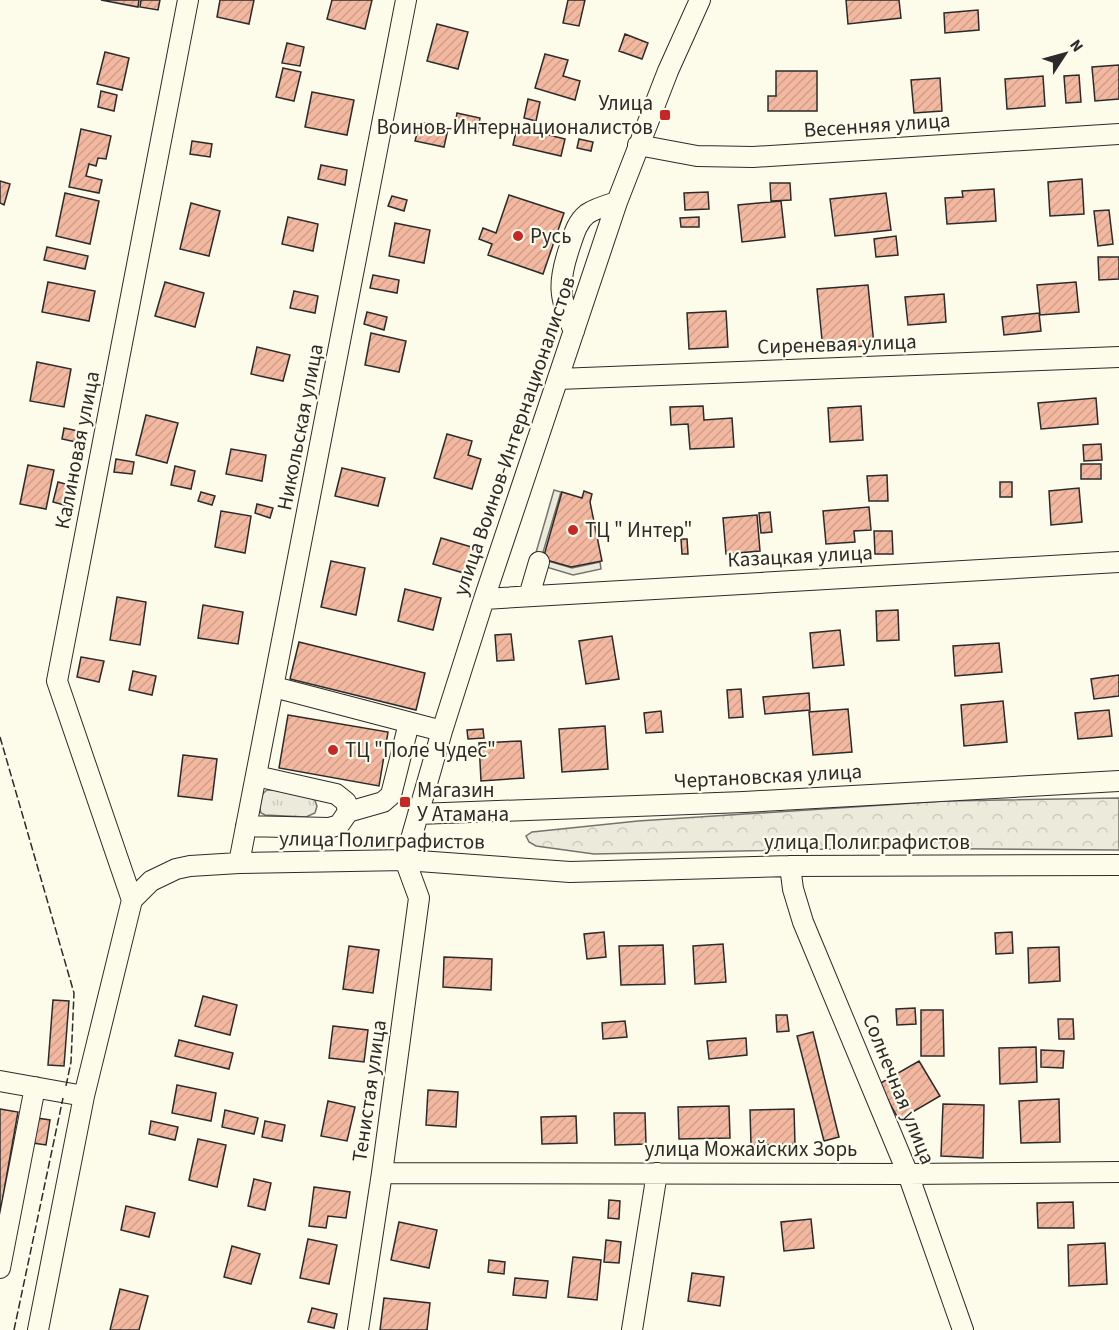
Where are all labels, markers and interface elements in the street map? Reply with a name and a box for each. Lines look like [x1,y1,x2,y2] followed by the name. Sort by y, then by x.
[1035,24,1095,84] north arrow
[1064,35,1088,57] text: N
[376,88,653,142] place label: Улица Воинов-Интернационалистов
[803,105,951,145] street label: Весенняя улица
[658,108,672,122] marker: Улица Воинов-Интернационалистов
[530,221,572,251] place label: Русь
[511,229,525,243] marker: Русь
[445,272,583,600] street label: улица Воинов-Интернационалистов
[757,326,917,362] street label: Сиреневая улица
[269,341,331,513] street label: Никольская улица
[47,368,107,532] street label: Калиновая улица
[585,515,693,545] place label: ТЦ " Интер"
[566,523,580,537] marker: ТЦ " Интер"
[727,537,873,575] street label: Казацкая улица
[345,735,496,765] place label: ТЦ "Поле Чудес"
[326,743,340,757] marker: ТЦ "Поле Чудес"
[673,756,863,796] street label: Чертановская улица
[417,775,509,829] place label: Магазин У Атамана
[398,795,412,809] marker: Магазин У Атамана
[279,823,485,857] street label: улица Полиграфистов
[764,827,970,857] street label: улица Полиграфистов
[855,1009,943,1169] street label: Солнечная улица
[344,1018,394,1164] street label: Тенистая улица
[645,1134,857,1164] street label: улица Можайских Зорь

